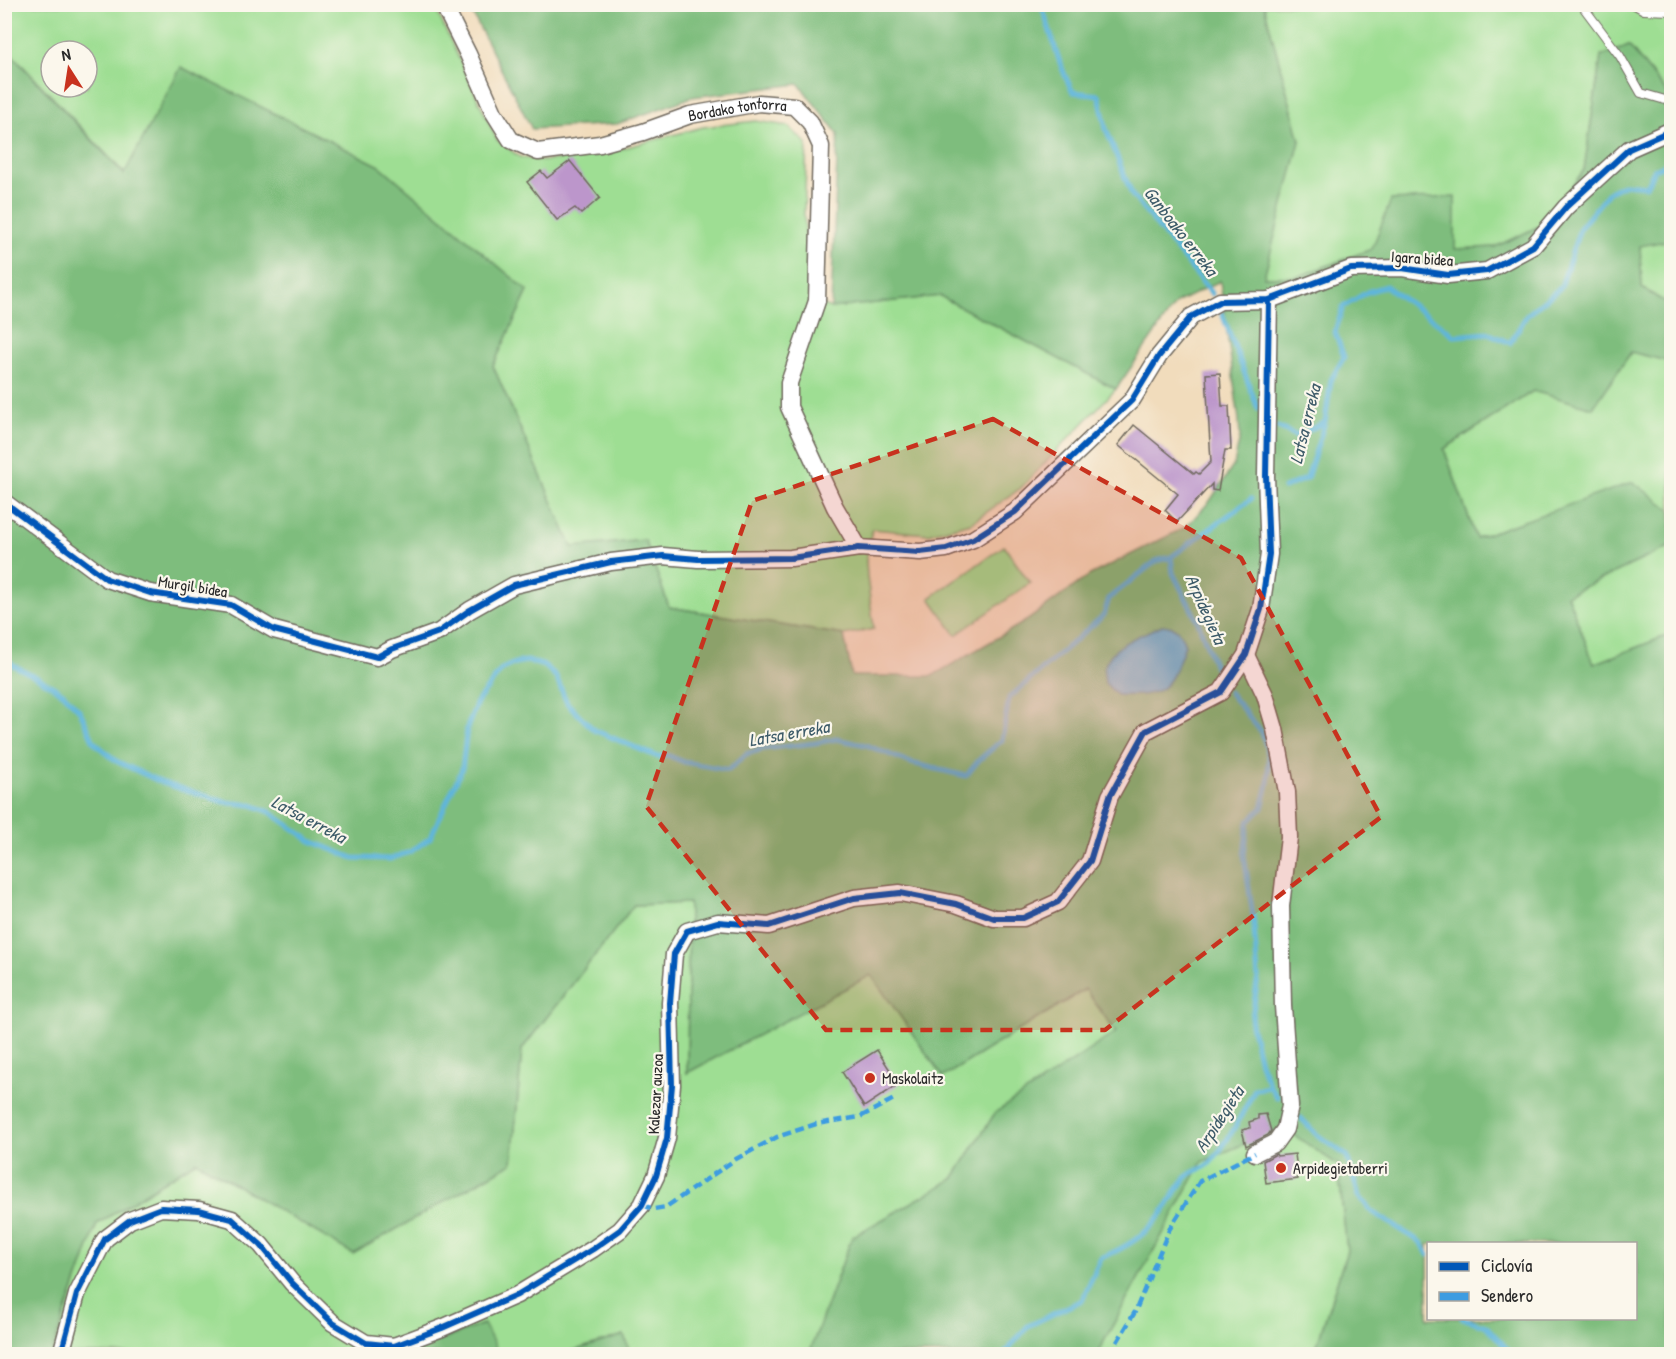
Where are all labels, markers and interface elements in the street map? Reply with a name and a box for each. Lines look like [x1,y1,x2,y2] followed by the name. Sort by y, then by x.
[39,39,99,99] north arrow
[59,43,73,66] text: N
[686,92,788,126] street label: Bordako tontorra
[1138,181,1225,282] water label: Ganboako erreka
[1390,245,1454,271] street label: Igara bidea
[1283,380,1327,466] water label: Latsa erreka
[157,570,229,602] street label: Murgil bidea
[1180,570,1233,650] water label: Arpidegieta
[747,713,833,752] water label: Latsa erreka
[267,789,352,850] water label: Latsa erreka
[642,1053,668,1135] street label: Kalezar auzoa
[882,1067,944,1089] place label: Maskolaitz
[863,1071,877,1085] marker: Maskolaitz
[1188,1079,1251,1157] water label: Arpidegieta
[1293,1157,1388,1179] place label: Arpidegietaberri
[1274,1161,1288,1175] marker: Arpidegietaberri
[1427,1242,1637,1320] legend
[1481,1253,1532,1278] text: Ciclovía
[1481,1283,1533,1308] text: Sendero

